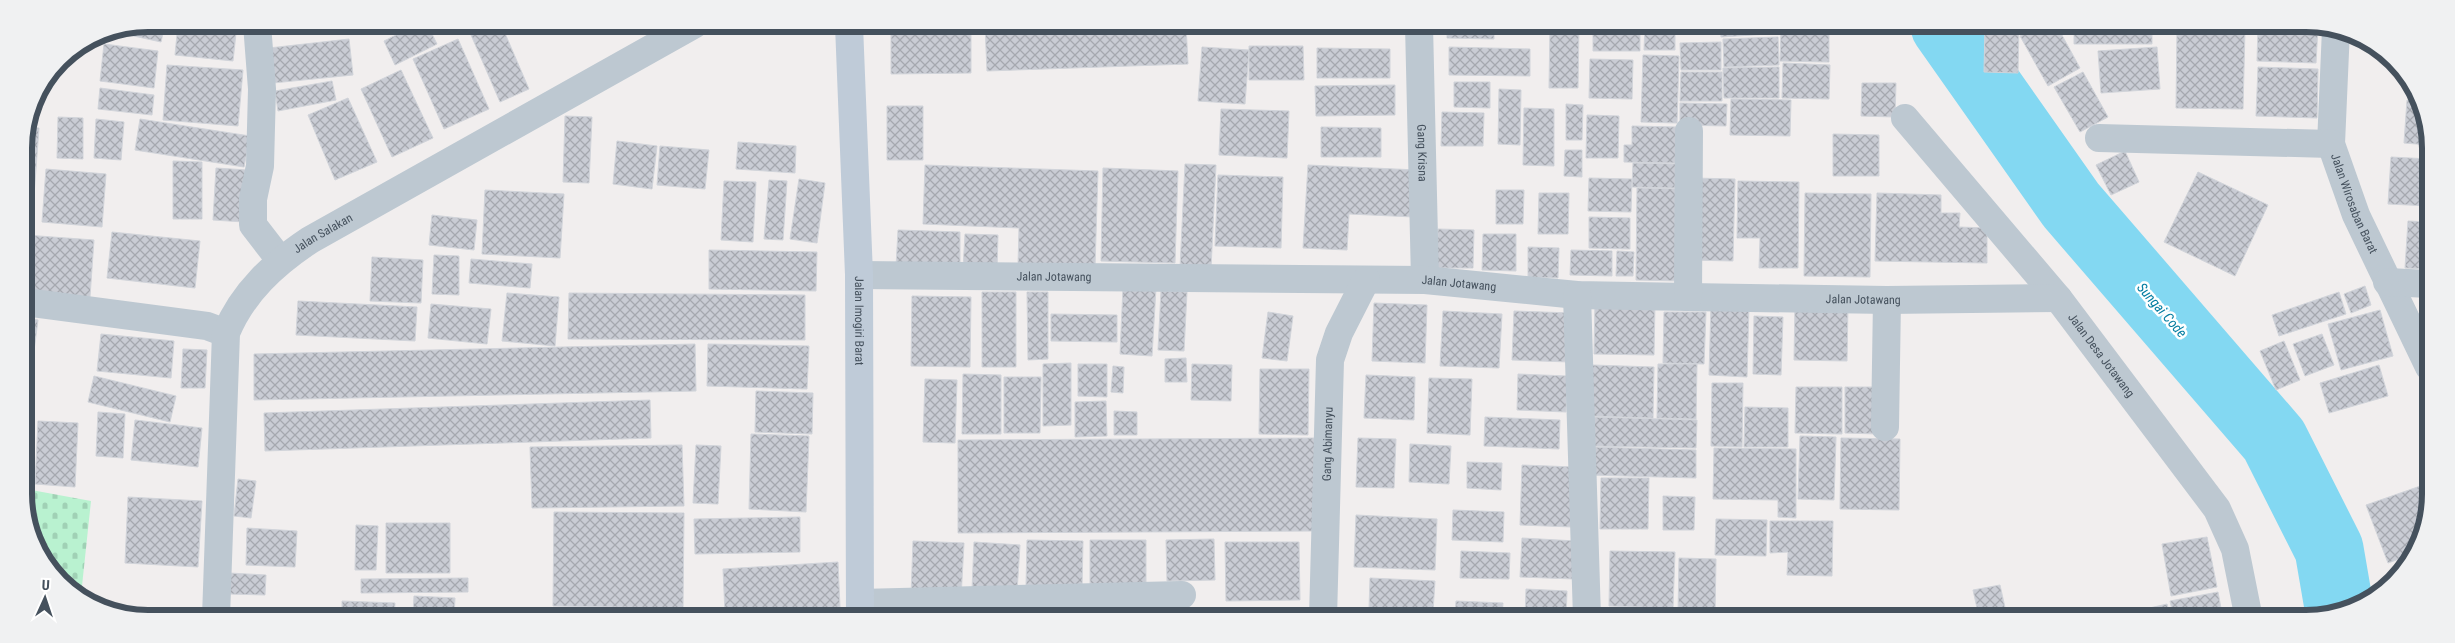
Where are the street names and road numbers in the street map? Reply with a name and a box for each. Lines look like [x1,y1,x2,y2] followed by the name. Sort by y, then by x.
[1414,124,1430,182] street label: Gang Krisna
[2328,152,2381,256] street label: Jalan Wirosaban Barat
[291,210,355,256] street label: Jalan Salakan
[1016,269,1092,284] street label: Jalan Jotawang
[1421,273,1497,294] street label: Jalan Jotawang
[852,276,866,366] street label: Jalan Imogiri Barat
[1826,292,1901,307] street label: Jalan Jotawang
[2065,311,2137,400] street label: Jalan Desa Jotawang
[1320,407,1336,481] street label: Gang Abimanyu

